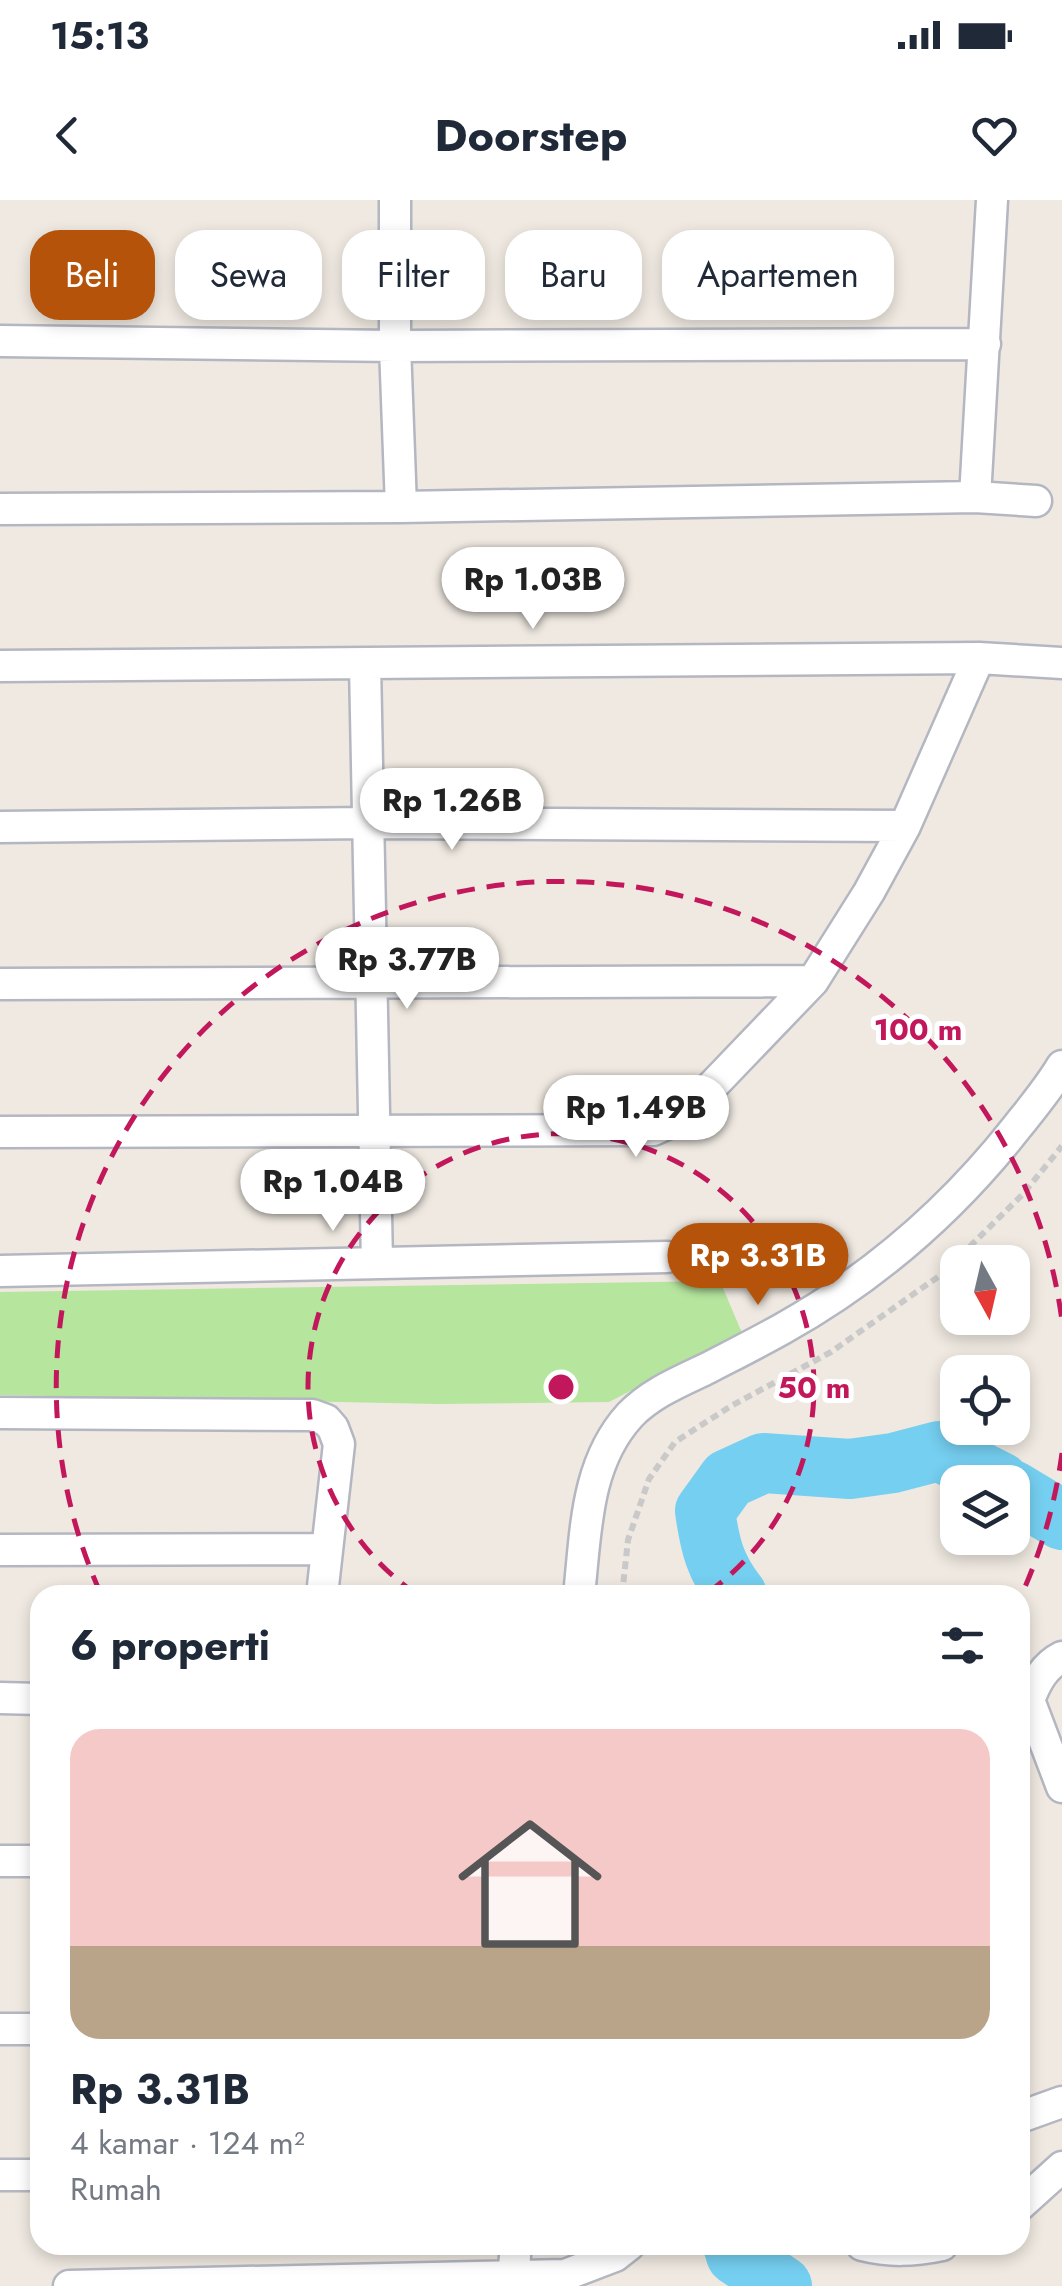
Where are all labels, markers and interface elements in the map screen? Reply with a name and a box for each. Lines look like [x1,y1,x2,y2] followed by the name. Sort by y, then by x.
[50,8,149,63] text: 15:13
[435,103,627,168] text: Doorstep
[40,108,95,163] icon: back
[967,108,1022,163] icon: heart
[30,230,155,320] chip: Beli
[175,230,322,320] chip: Sewa
[342,230,485,320] chip: Filter
[505,230,642,320] chip: Baru
[662,230,894,320] chip: Apartemen
[430,547,636,632] pin: Rp 1.03B
[464,556,602,602] text: Rp 1.03B
[349,768,555,853] pin: Rp 1.26B
[382,777,522,823] text: Rp 1.26B
[304,927,510,1012] pin: Rp 3.77B
[337,936,477,982] text: Rp 3.77B
[874,1008,962,1051] text: 100 m
[533,1075,739,1160] pin: Rp 1.49B
[565,1084,707,1130] text: Rp 1.49B
[230,1149,436,1234] pin: Rp 1.04B
[262,1158,404,1204] text: Rp 1.04B
[655,1223,861,1308] pin: Rp 3.31B
[689,1232,827,1278] text: Rp 3.31B
[940,1245,1030,1335] north arrow
[940,1245,1030,1555] map controls
[940,1355,1030,1445] button: locate
[778,1366,850,1409] text: 50 m
[543,1369,579,1405] centre of rings
[940,1465,1030,1555] button: layers
[70,1615,270,1676] text: 6 properti
[935,1618,990,1673] icon: filters
[440,1794,620,1974] icon: home
[70,2059,250,2120] text: Rp 3.31B
[70,2120,305,2166] text: 4 kamar · 124 m²
[70,2166,162,2212] text: Rumah

